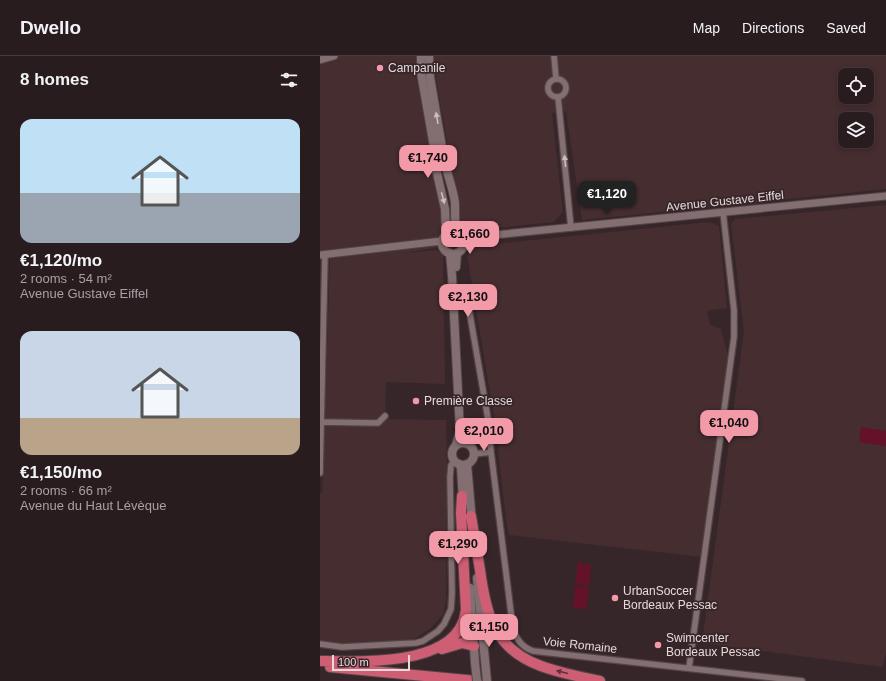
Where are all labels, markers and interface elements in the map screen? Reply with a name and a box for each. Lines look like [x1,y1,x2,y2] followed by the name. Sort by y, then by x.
[20,17,81,38] text: Dwello
[693,20,720,36] text: Map
[742,20,804,36] text: Directions
[826,20,866,36] text: Saved
[388,61,446,75] place label: Campanile
[375,63,385,73] marker: Campanile
[838,68,874,148] map controls
[838,68,874,104] button: locate
[278,69,300,91] icon: filters
[20,70,89,89] text: 8 homes
[434,112,440,124] one-way arrow
[838,112,874,148] button: layers
[124,145,196,217] icon: home
[395,145,461,179] pin: €1,740
[408,150,448,165] text: €1,740
[562,155,568,167] one-way arrow
[574,181,640,215] pin: €1,120
[587,186,627,201] text: €1,120
[665,188,785,214] street label: Avenue Gustave Eiffel
[440,192,446,204] one-way arrow
[437,221,503,255] pin: €1,660
[450,226,490,241] text: €1,660
[20,251,102,270] text: €1,120/mo
[20,271,112,286] text: 2 rooms · 54 m²
[435,284,501,318] pin: €2,130
[20,286,148,301] text: Avenue Gustave Eiffel
[448,289,488,304] text: €2,130
[124,357,196,429] icon: home
[424,394,513,408] place label: Première Classe
[411,396,421,406] marker: Première Classe
[696,410,762,444] pin: €1,040
[709,415,749,430] text: €1,040
[451,418,517,452] pin: €2,010
[464,423,504,438] text: €2,010
[20,463,102,482] text: €1,150/mo
[20,483,112,498] text: 2 rooms · 66 m²
[20,498,167,513] text: Avenue du Haut Lévèque
[425,531,491,565] pin: €1,290
[438,536,478,551] text: €1,290
[623,584,717,612] place label: UrbanSoccer Bordeaux Pessac
[610,593,620,603] marker: UrbanSoccer Bordeaux Pessac
[456,614,522,648] pin: €1,150
[469,619,509,634] text: €1,150
[666,631,760,659] place label: Swimcenter Bordeaux Pessac
[542,634,618,656] street label: Voie Romaine
[653,640,663,650] marker: Swimcenter Bordeaux Pessac
[332,653,410,672] scale bar
[338,656,369,668] text: 100 m
[555,669,568,675] one-way arrow

